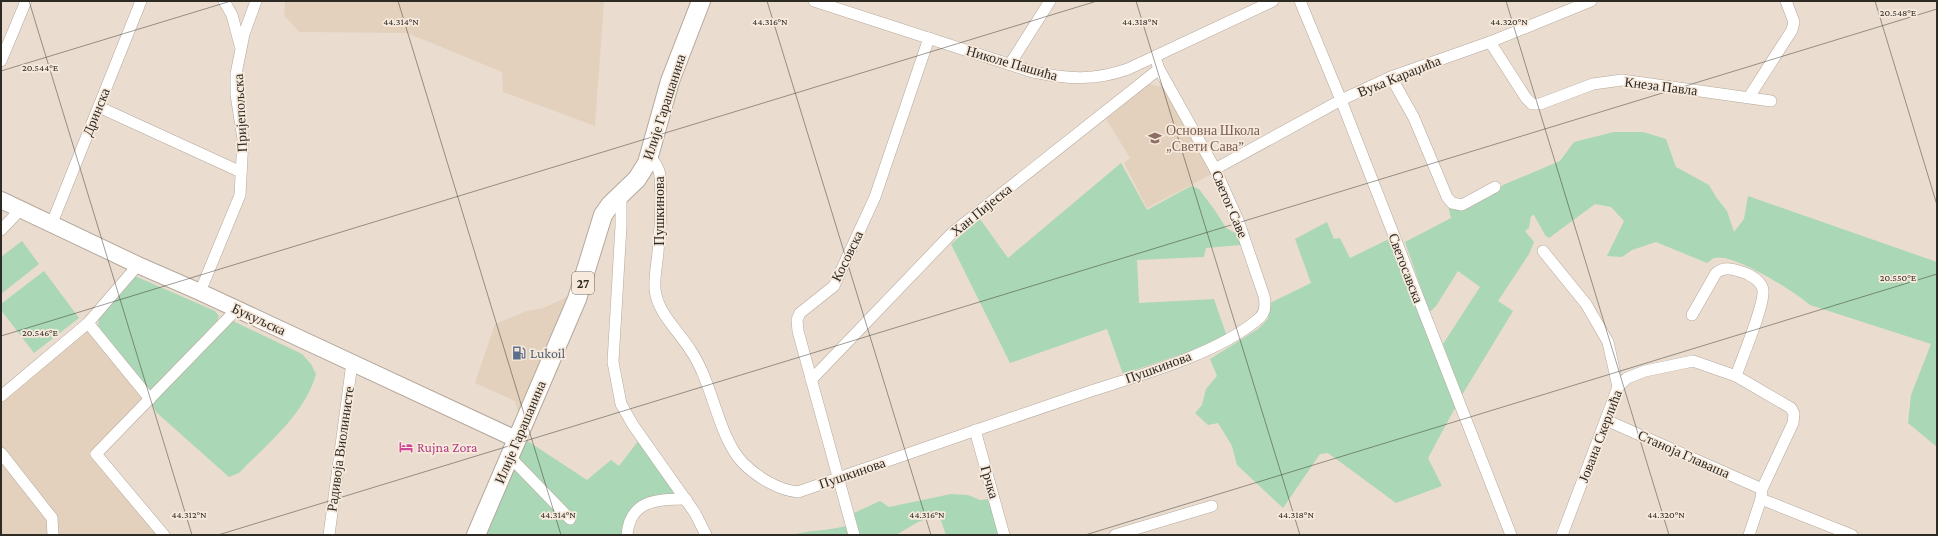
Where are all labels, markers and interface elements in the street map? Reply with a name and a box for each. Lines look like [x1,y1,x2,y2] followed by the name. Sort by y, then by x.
[1880,7,1917,18] text: 20.548°E
[383,16,419,27] text: 44.314°N
[752,16,788,27] text: 44.316°N
[1122,16,1158,27] text: 44.318°N
[1490,16,1528,27] text: 44.320°N
[965,42,1060,84] street label: Николе Пашића
[639,51,689,162] street label: Илије Гарашанина
[1355,52,1444,100] street label: Вука Караџића
[22,62,59,73] text: 20.544°E
[230,73,250,153] street label: Пријепољска
[1624,74,1699,99] street label: Кнеза Павла
[79,85,113,138] street label: Дринска
[1166,122,1261,154] place label: Основна Школа „Свети Сава”
[1147,130,1163,146] school or university icon: Основна Школа „Свети Сава”
[1209,168,1251,240] street label: Светог Саве
[651,176,667,246] street label: Пушкинова
[947,180,1015,239] street label: Хан Пијеска
[828,227,867,284] street label: Косовска
[1385,231,1427,306] street label: Светосавска
[572,272,594,294] road number: 27
[1880,272,1917,283] text: 20.550°E
[230,300,289,339] street label: Букуљска
[22,327,59,338] text: 20.546°E
[511,345,527,361] fuel station icon: Lukoil
[530,345,566,361] place label: Lukoil
[1123,347,1194,386] street label: Пушкинова
[491,377,549,486] street label: Илије Гарашанина
[323,385,357,513] street label: Радивоја Виолинисте
[1575,387,1625,485] street label: Јована Скерлића
[1636,427,1733,482] street label: Станоја Главаша
[398,439,414,455] hotel icon: Rujna Zora
[417,439,478,456] place label: Rujna Zora
[817,454,888,492] street label: Пушкинова
[978,464,1003,501] street label: Грчка
[171,509,207,520] text: 44.312°N
[540,509,576,520] text: 44.314°N
[909,509,945,520] text: 44.316°N
[1278,509,1314,520] text: 44.318°N
[1647,509,1685,520] text: 44.320°N

